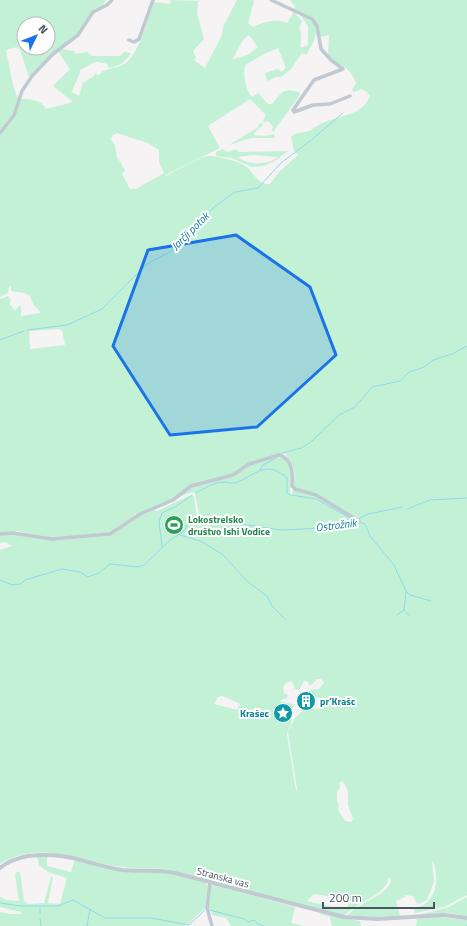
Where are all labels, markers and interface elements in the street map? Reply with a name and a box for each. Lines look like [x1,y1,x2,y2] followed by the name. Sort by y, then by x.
[16,16,56,56] north arrow
[35,21,52,37] text: N
[167,208,213,254] water label: Jarčji potok
[188,512,270,539] place label: Lokostrelsko društvo Ishi Vodice
[163,514,185,536] sports icon: Lokostrelsko društvo Ishi Vodice
[315,514,358,535] water label: Ostrožnik
[295,690,317,712] building icon: pr'Krašc
[320,694,356,709] place label: pr'Krašc
[272,702,294,724] place icon: Krašec
[240,706,270,721] place label: Krašec
[195,863,251,892] street label: Stranska vas
[323,884,434,910] scale bar
[329,888,362,907] text: 200 m

